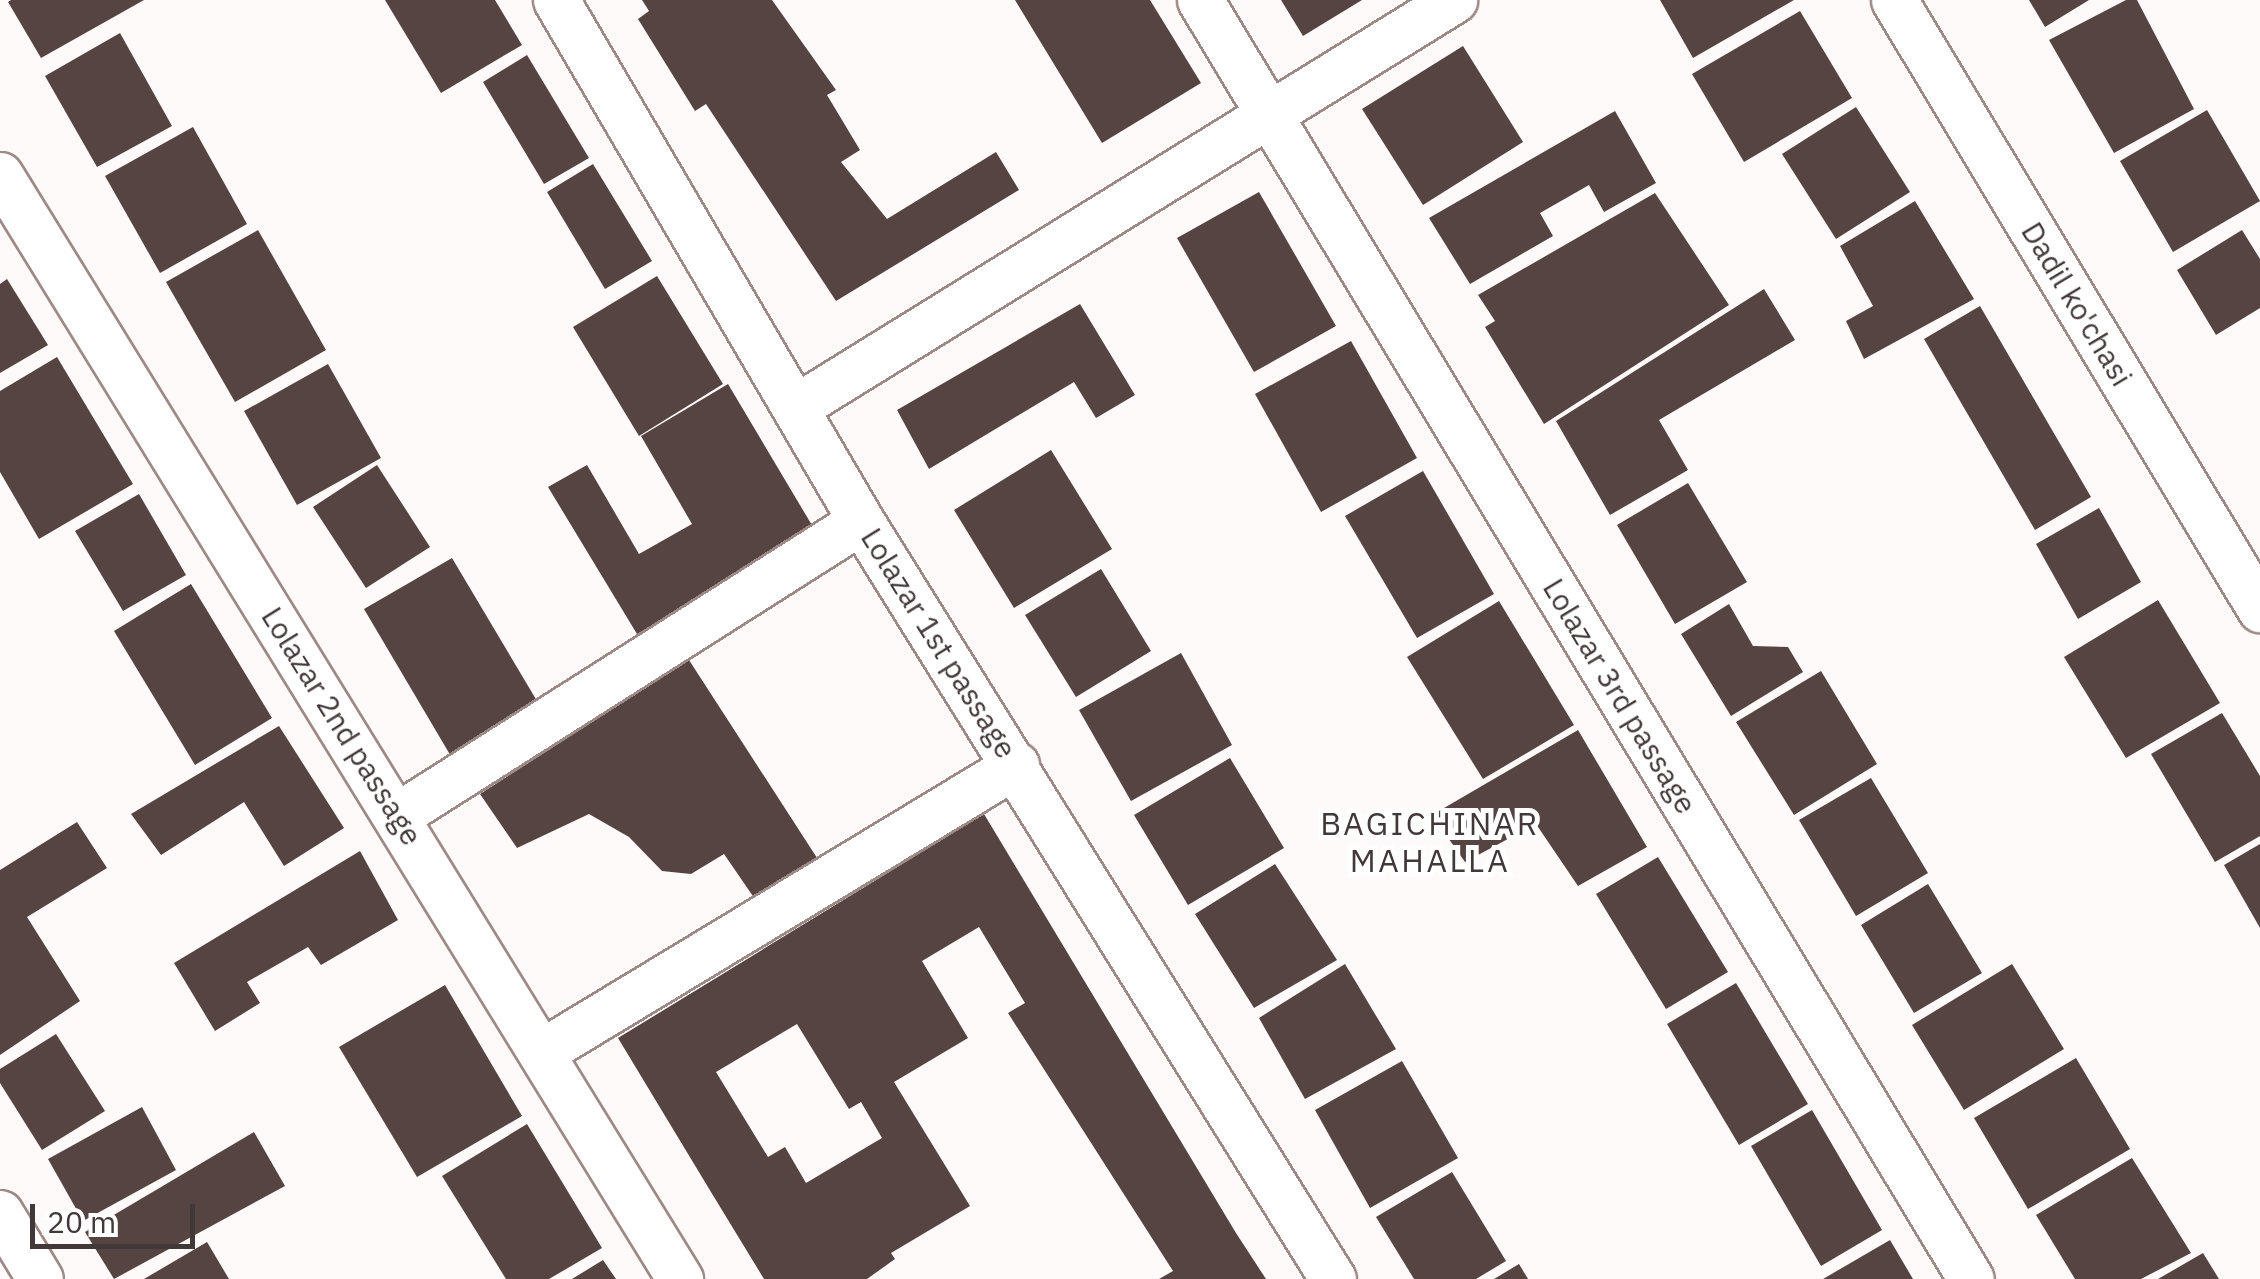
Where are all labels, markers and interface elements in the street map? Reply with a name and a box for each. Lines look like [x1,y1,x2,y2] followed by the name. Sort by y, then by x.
[2014,216,2140,392] street label: Dadil ko'chasi
[854,521,1024,765] street label: Lolazar 1st passage
[1536,572,1704,820] street label: Lolazar 3rd passage
[254,600,430,852] street label: Lolazar 2nd passage
[1320,805,1540,880] district label: BAGICHINAR MAHALLA
[35,1184,200,1246] scale bar
[47,1202,116,1241] text: 20 m

